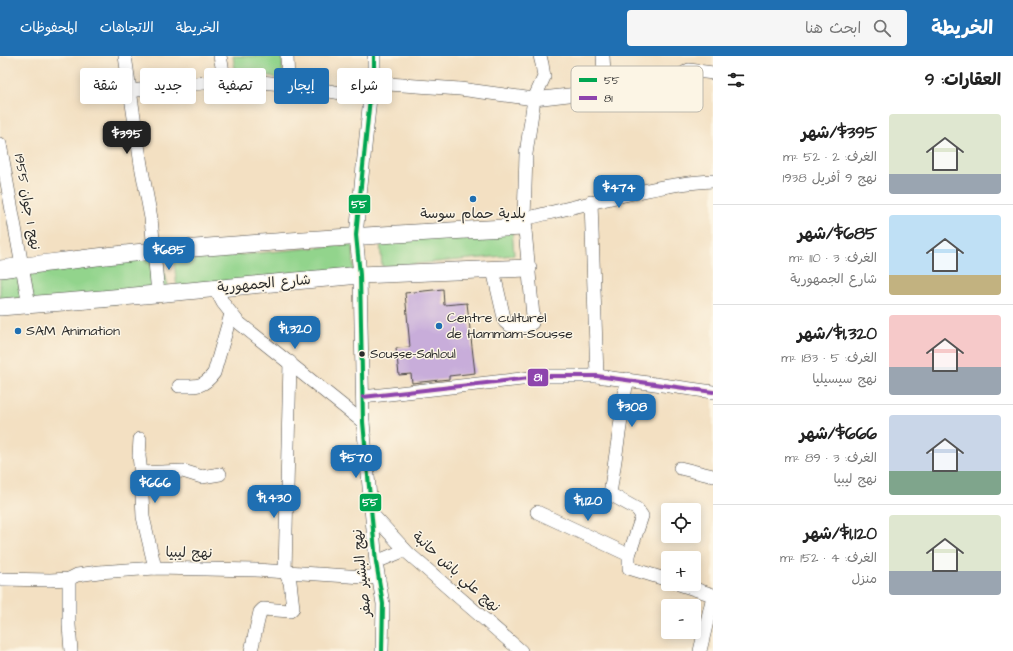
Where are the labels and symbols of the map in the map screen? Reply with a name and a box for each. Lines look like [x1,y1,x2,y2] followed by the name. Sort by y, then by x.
[571,66,703,112] legend
[604,73,620,88] text: 55
[604,91,613,106] text: 81
[103,121,151,155] pin: $395
[9,152,45,252] street label: نهج 1 جوان 1955
[595,175,643,209] pin: $474
[348,194,371,214] line badge: 55
[468,194,478,204] marker: بلدية حمام سوسة
[351,197,367,212] text: 55
[420,204,526,224] place label: بلدية حمام سوسة
[145,237,193,271] pin: $685
[217,270,311,298] street label: شارع الجمهورية
[447,308,573,344] place label: Centre culturel de Hammam-Sousse
[262,316,328,350] pin: $1,320
[26,321,120,341] place label: SAM Animation
[434,321,444,331] marker: Centre culturel de Hammam-Sousse
[13,326,23,336] marker: SAM Animation
[370,345,456,363] place label: Sousse-Sahloul
[357,349,367,359] marker: Sousse-Sahloul
[527,368,549,387] line badge: 81
[534,370,543,385] text: 81
[608,394,656,428] pin: $308
[332,445,380,479] pin: $570
[131,470,179,504] pin: $666
[241,485,307,519] pin: $1,430
[555,488,621,522] pin: $1,120
[359,493,382,512] line badge: 55
[362,495,378,510] text: 55
[406,527,504,618] street label: نهج علي باش حانبة
[347,528,377,619] street label: نهج البشير صفر
[165,543,213,563] street label: نهج ليبيا

